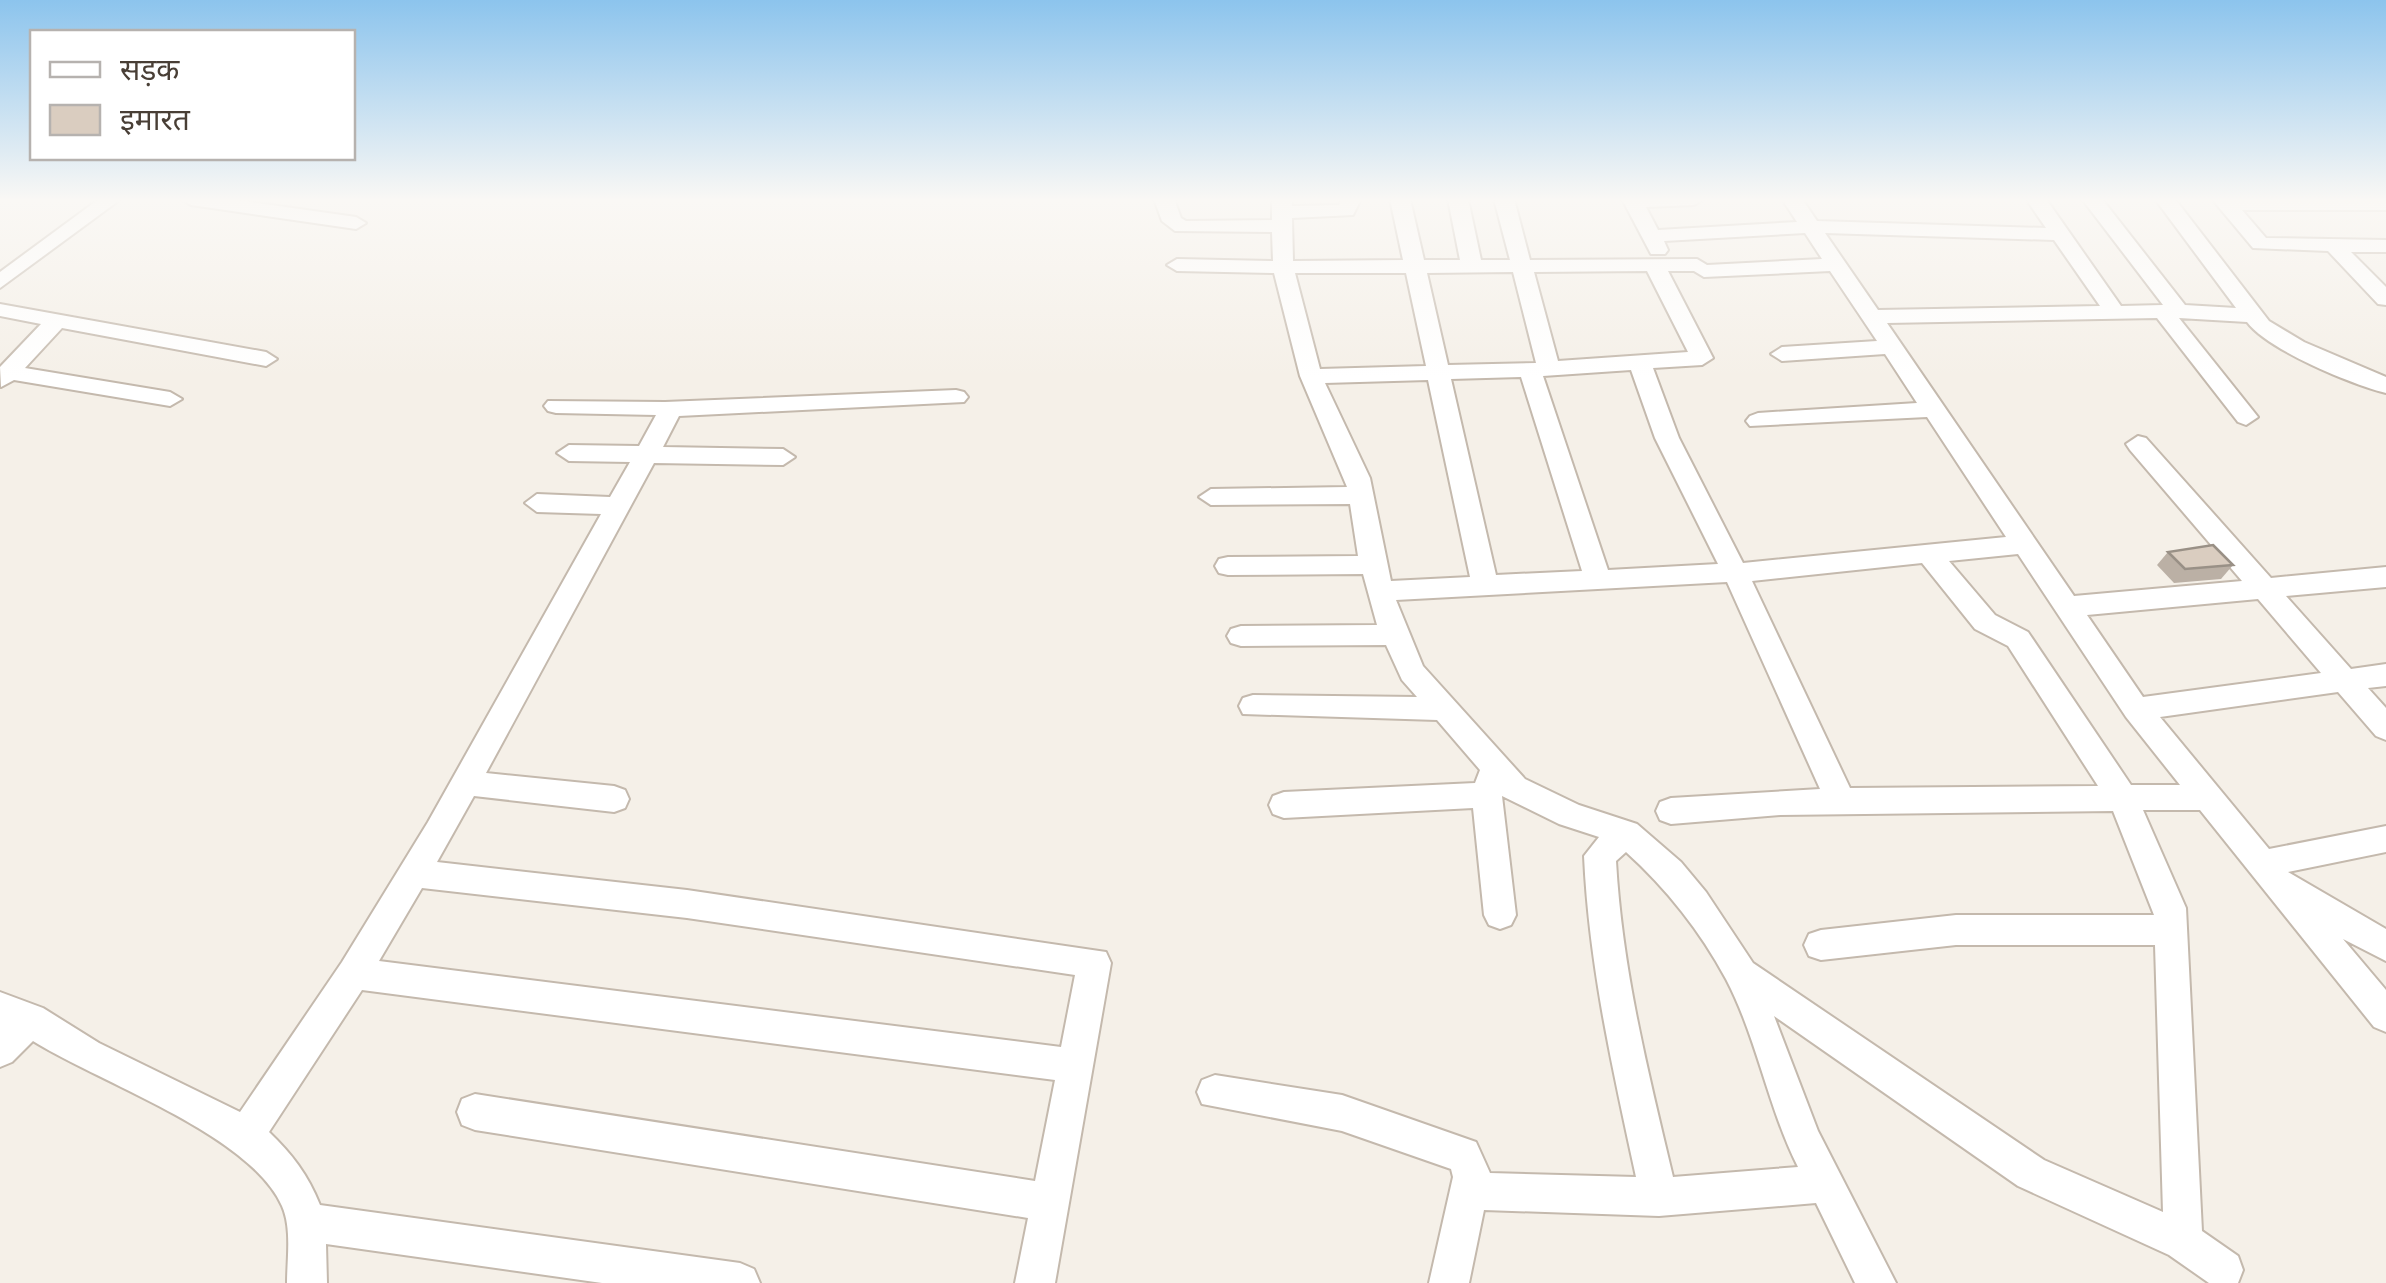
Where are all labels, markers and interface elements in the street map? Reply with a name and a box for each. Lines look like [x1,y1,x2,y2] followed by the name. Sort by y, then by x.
[30,30,355,160] legend
[120,49,180,92] text: सड़क
[120,99,191,142] text: इमारत

